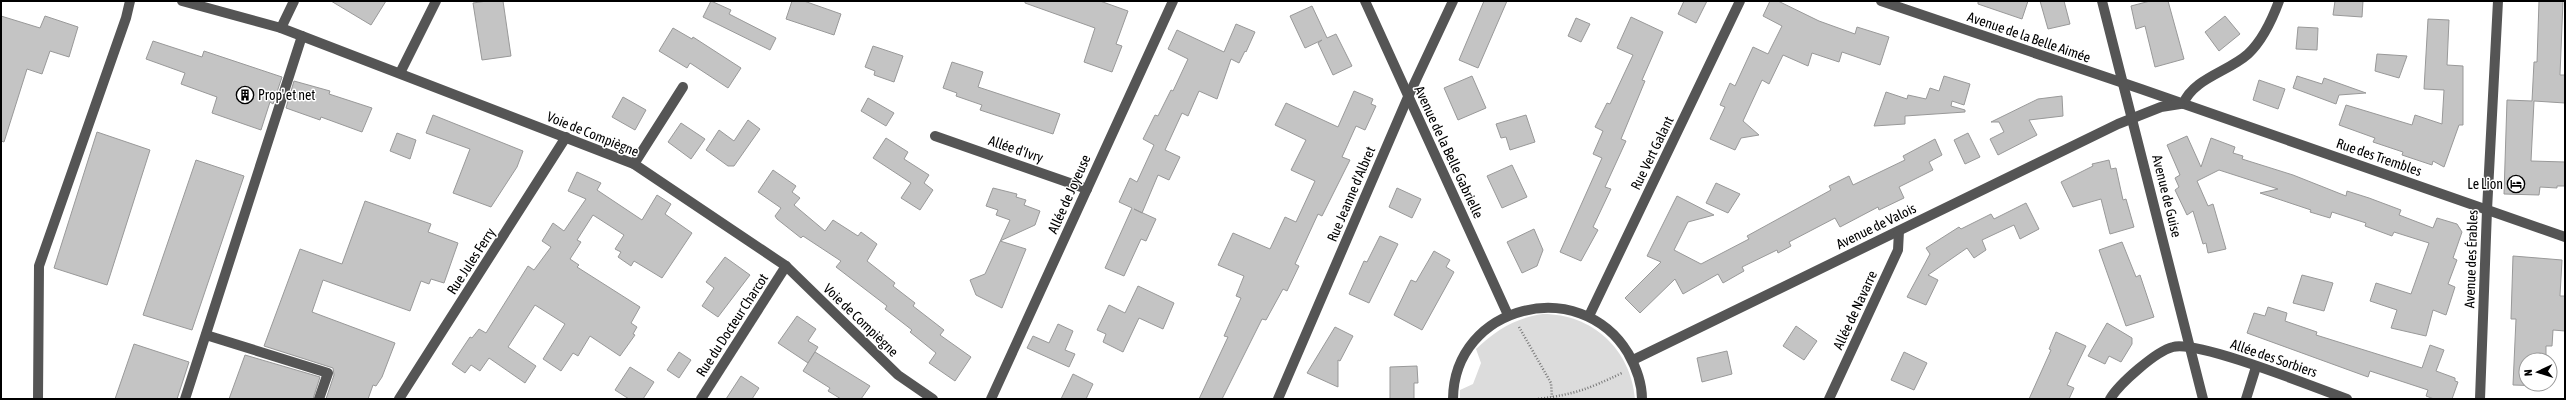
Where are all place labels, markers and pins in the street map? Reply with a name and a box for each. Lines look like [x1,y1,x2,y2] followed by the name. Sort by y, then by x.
[235,85,255,105] building icon: Prop' et net
[258,87,315,103] place label: Prop' et net
[2506,174,2526,194] hotel icon: Le Lion
[2467,176,2503,192] place label: Le Lion

